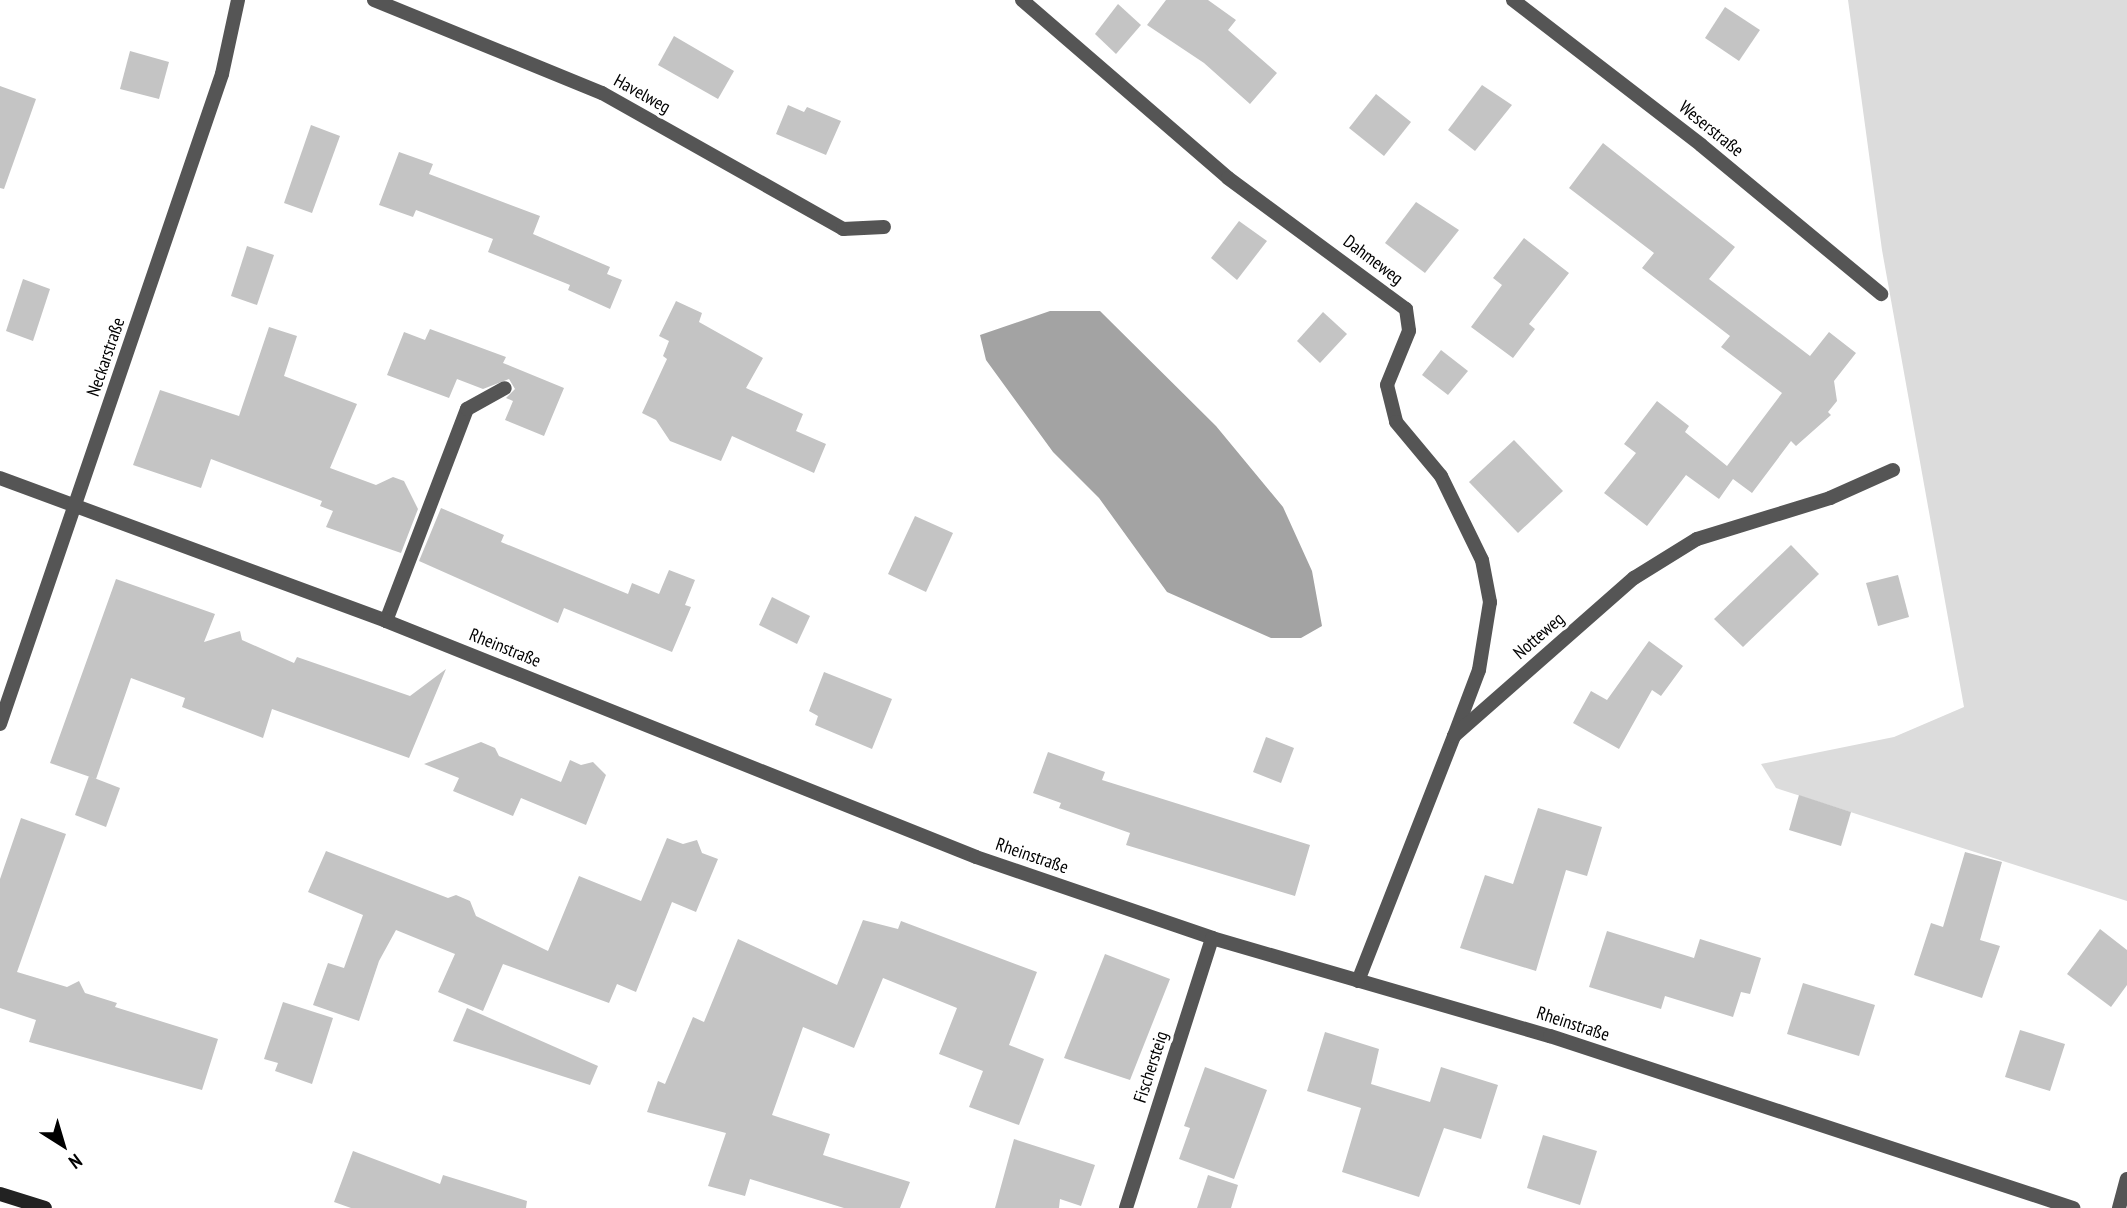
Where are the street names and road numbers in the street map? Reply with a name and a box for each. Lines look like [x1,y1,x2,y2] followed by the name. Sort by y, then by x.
[610,70,674,118] street label: Havelweg
[1674,96,1748,162] street label: Weserstraße
[1339,231,1407,289] street label: Dahmeweg
[82,315,130,399] street label: Neckarstraße
[1509,608,1569,664] street label: Notteweg
[466,624,544,672] street label: Rheinstraße
[993,834,1071,878] street label: Rheinstraße
[1534,1002,1612,1046] street label: Rheinstraße
[1129,1028,1173,1106] street label: Fischersteig

